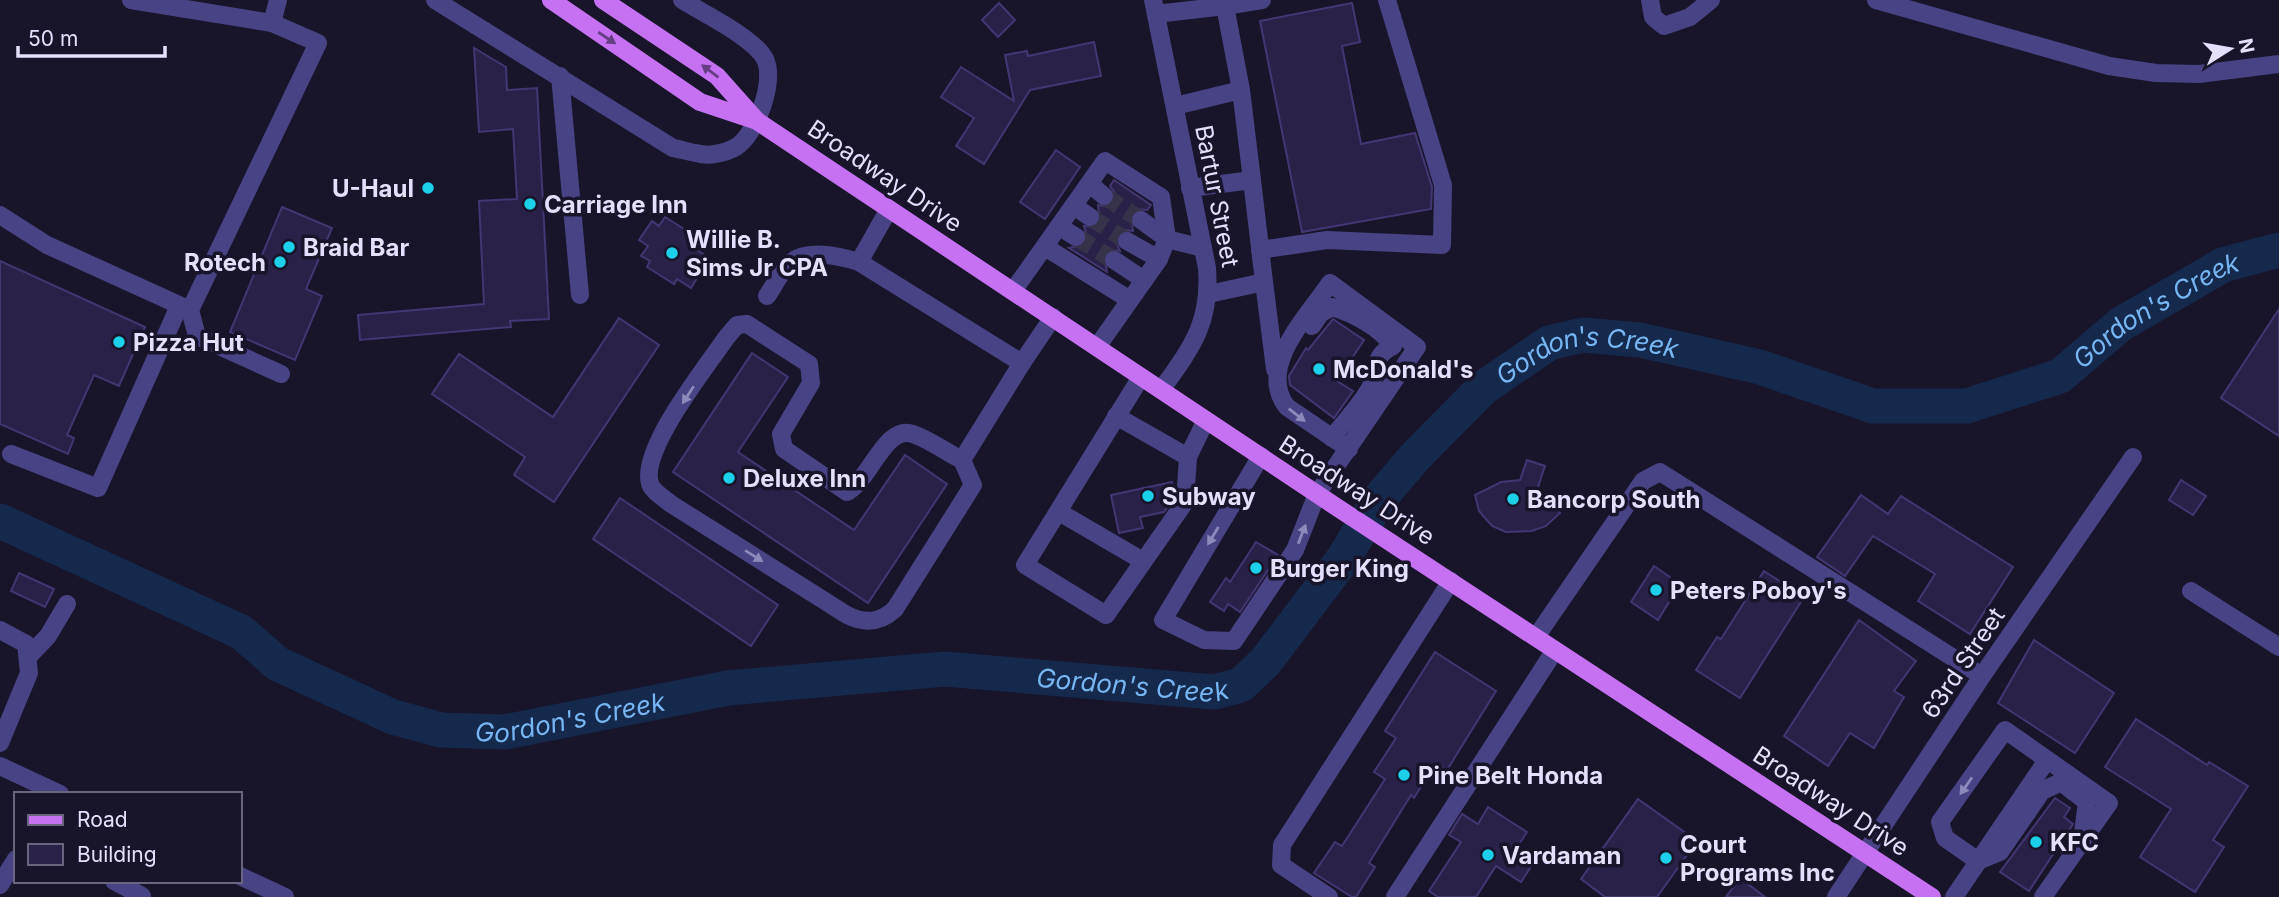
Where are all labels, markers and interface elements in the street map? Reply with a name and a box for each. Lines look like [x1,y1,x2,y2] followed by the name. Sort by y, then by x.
[18,14,164,58] scale bar
[2195,14,2265,84] north arrow
[28,26,78,51] text: 50 m
[598,31,616,45] one-way arrow
[2234,37,2259,55] text: N
[702,64,720,79] one-way arrow
[802,114,968,238] street label: Broadway Drive
[1189,122,1245,270] street label: Bartur Street
[332,174,414,203] place label: U-Haul
[420,180,436,196] marker: U-Haul
[544,190,688,219] place label: Carriage Inn
[522,196,538,212] marker: Carriage Inn
[686,225,828,282] place label: Willie B. Sims Jr CPA
[303,233,409,262] place label: Braid Bar
[281,239,297,255] marker: Braid Bar
[664,245,680,261] marker: Willie B. Sims Jr CPA
[2066,246,2243,374] water label: Gordon's Creek
[184,248,266,277] place label: Rotech
[272,254,288,270] marker: Rotech
[1489,319,1682,390] water label: Gordon's Creek
[133,328,244,357] place label: Pizza Hut
[111,334,127,350] marker: Pizza Hut
[1333,355,1473,384] place label: McDonald's
[1311,361,1327,377] marker: McDonald's
[682,385,695,405] one-way arrow
[1288,408,1306,423] one-way arrow
[1274,429,1440,551] street label: Broadway Drive
[743,464,866,493] place label: Deluxe Inn
[721,470,737,486] marker: Deluxe Inn
[1162,482,1256,511] place label: Subway
[1527,485,1701,514] place label: Bancorp South
[1140,488,1156,504] marker: Subway
[1505,491,1521,507] marker: Bancorp South
[1296,523,1307,544] one-way arrow
[1207,526,1219,545] one-way arrow
[745,550,764,563] one-way arrow
[1270,554,1409,583] place label: Burger King
[1248,560,1264,576] marker: Burger King
[1670,576,1847,605] place label: Peters Poboy's
[1648,582,1664,598] marker: Peters Poboy's
[1915,602,2011,724] street label: 63rd Street
[1035,661,1233,707] water label: Gordon's Creek
[475,685,668,748] water label: Gordon's Creek
[1748,740,1914,862] street label: Broadway Drive
[1418,761,1603,790] place label: Pine Belt Honda
[1396,767,1412,783] marker: Pine Belt Honda
[1959,777,1973,795] one-way arrow
[14,792,242,883] legend
[77,807,128,832] text: Road
[2050,828,2099,857] place label: KFC
[1680,830,1835,887] place label: Court Programs Inc
[2028,834,2044,850] marker: KFC
[1502,841,1621,870] place label: Vardaman
[77,842,157,867] text: Building
[1480,847,1496,863] marker: Vardaman
[1658,850,1674,866] marker: Court Programs Inc

